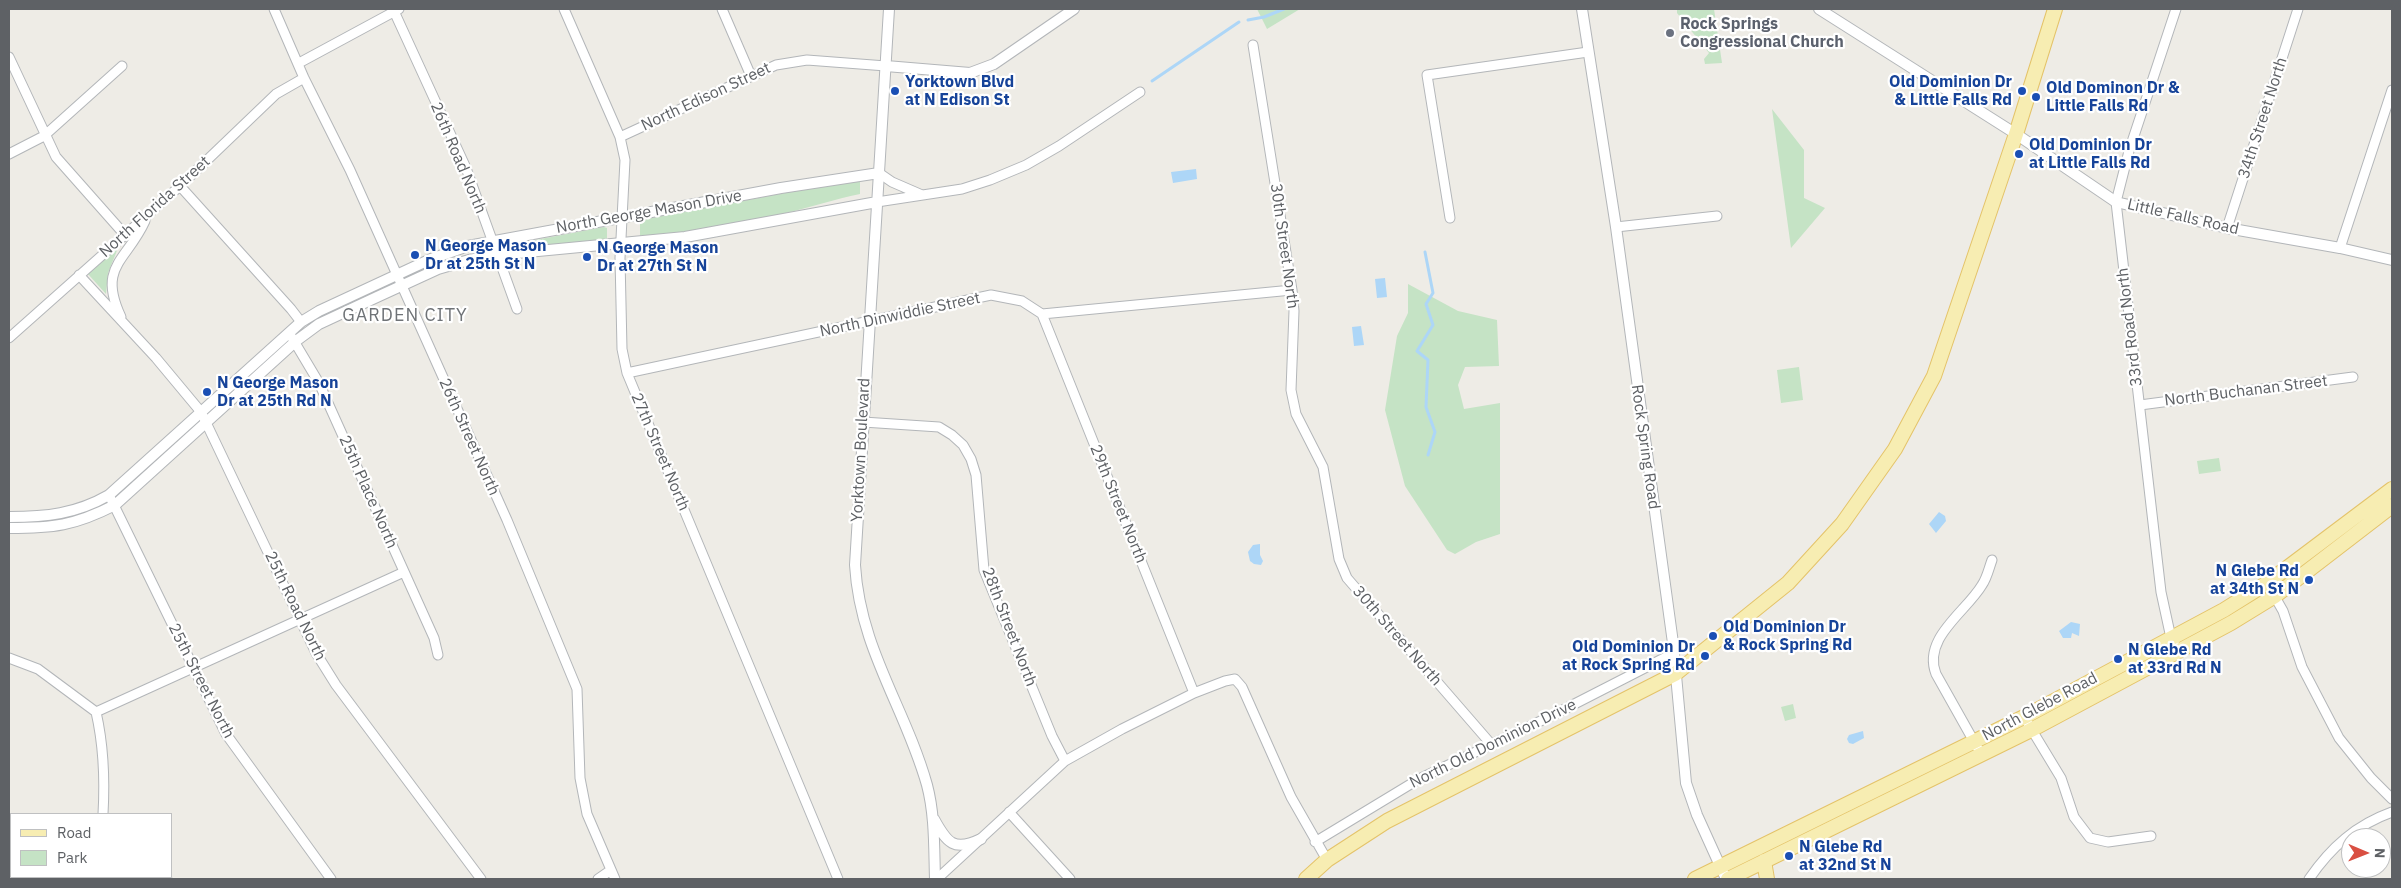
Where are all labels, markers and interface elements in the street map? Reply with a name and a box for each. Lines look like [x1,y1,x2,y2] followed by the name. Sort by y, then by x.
[1680,14,1844,52] place label: Rock Springs Congressional Church
[1664,27,1676,39] marker: Rock Springs Congressional Church
[2234,55,2292,181] street label: 34th Street North
[638,59,774,135] street label: North Edison Street
[905,72,1014,110] place label: Yorktown Blvd at N Edison St
[1889,72,2012,110] place label: Old Dominion Dr & Little Falls Rd
[2046,78,2180,116] place label: Old Dominon Dr & Little Falls Rd
[889,85,901,97] marker: Yorktown Blvd at N Edison St
[2016,85,2028,97] marker: Old Dominion Dr & Little Falls Rd
[2030,91,2042,103] marker: Old Dominon Dr & Little Falls Rd
[426,99,490,217] street label: 26th Road North
[2029,135,2152,173] place label: Old Dominion Dr at Little Falls Rd
[2013,148,2025,160] marker: Old Dominion Dr at Little Falls Rd
[96,152,214,262] street label: North Florida Street
[1266,182,1302,310] street label: 30th Street North
[555,186,743,238] street label: North George Mason Drive
[2125,195,2241,239] street label: Little Falls Road
[425,236,546,274] place label: N George Mason Dr at 25th St N
[597,238,718,276] place label: N George Mason Dr at 27th St N
[409,249,421,261] marker: N George Mason Dr at 25th St N
[581,251,593,263] marker: N George Mason Dr at 27th St N
[2113,267,2147,387] street label: 33rd Road North
[818,289,982,341] street label: North Dinwiddie Street
[341,305,469,327] district label: GARDEN CITY
[2163,371,2329,411] street label: North Buchanan Street
[217,373,338,411] place label: N George Mason Dr at 25th Rd N
[435,375,503,499] street label: 26th Street North
[848,377,874,523] street label: Yorktown Boulevard
[1627,383,1663,511] street label: Rock Spring Road
[201,386,213,398] marker: N George Mason Dr at 25th Rd N
[626,390,694,514] street label: 27th Street North
[334,433,402,551] street label: 25th Place North
[1085,442,1151,566] street label: 29th Street North
[260,548,330,664] street label: 25th Road North
[2210,561,2299,599] place label: N Glebe Rd at 34th St N
[977,565,1041,689] street label: 28th Street North
[2303,574,2315,586] marker: N Glebe Rd at 34th St N
[1348,582,1446,690] street label: 30th Street North
[1723,617,1852,655] place label: Old Dominion Dr & Rock Spring Rd
[164,620,238,742] street label: 25th Street North
[1707,630,1719,642] marker: Old Dominion Dr & Rock Spring Rd
[1562,637,1695,675] place label: Old Dominion Dr at Rock Spring Rd
[2128,640,2222,678] place label: N Glebe Rd at 33rd Rd N
[1699,650,1711,662] marker: Old Dominion Dr at Rock Spring Rd
[2112,653,2124,665] marker: N Glebe Rd at 33rd Rd N
[1979,669,2101,745] street label: North Glebe Road
[1406,695,1580,793] street label: North Old Dominion Drive
[10,813,172,878] legend
[57,823,92,842] text: Road
[2341,828,2391,878] north arrow
[1799,837,1892,875] place label: N Glebe Rd at 32nd St N
[57,848,87,867] text: Park
[2371,848,2389,858] text: N
[1783,850,1795,862] marker: N Glebe Rd at 32nd St N

